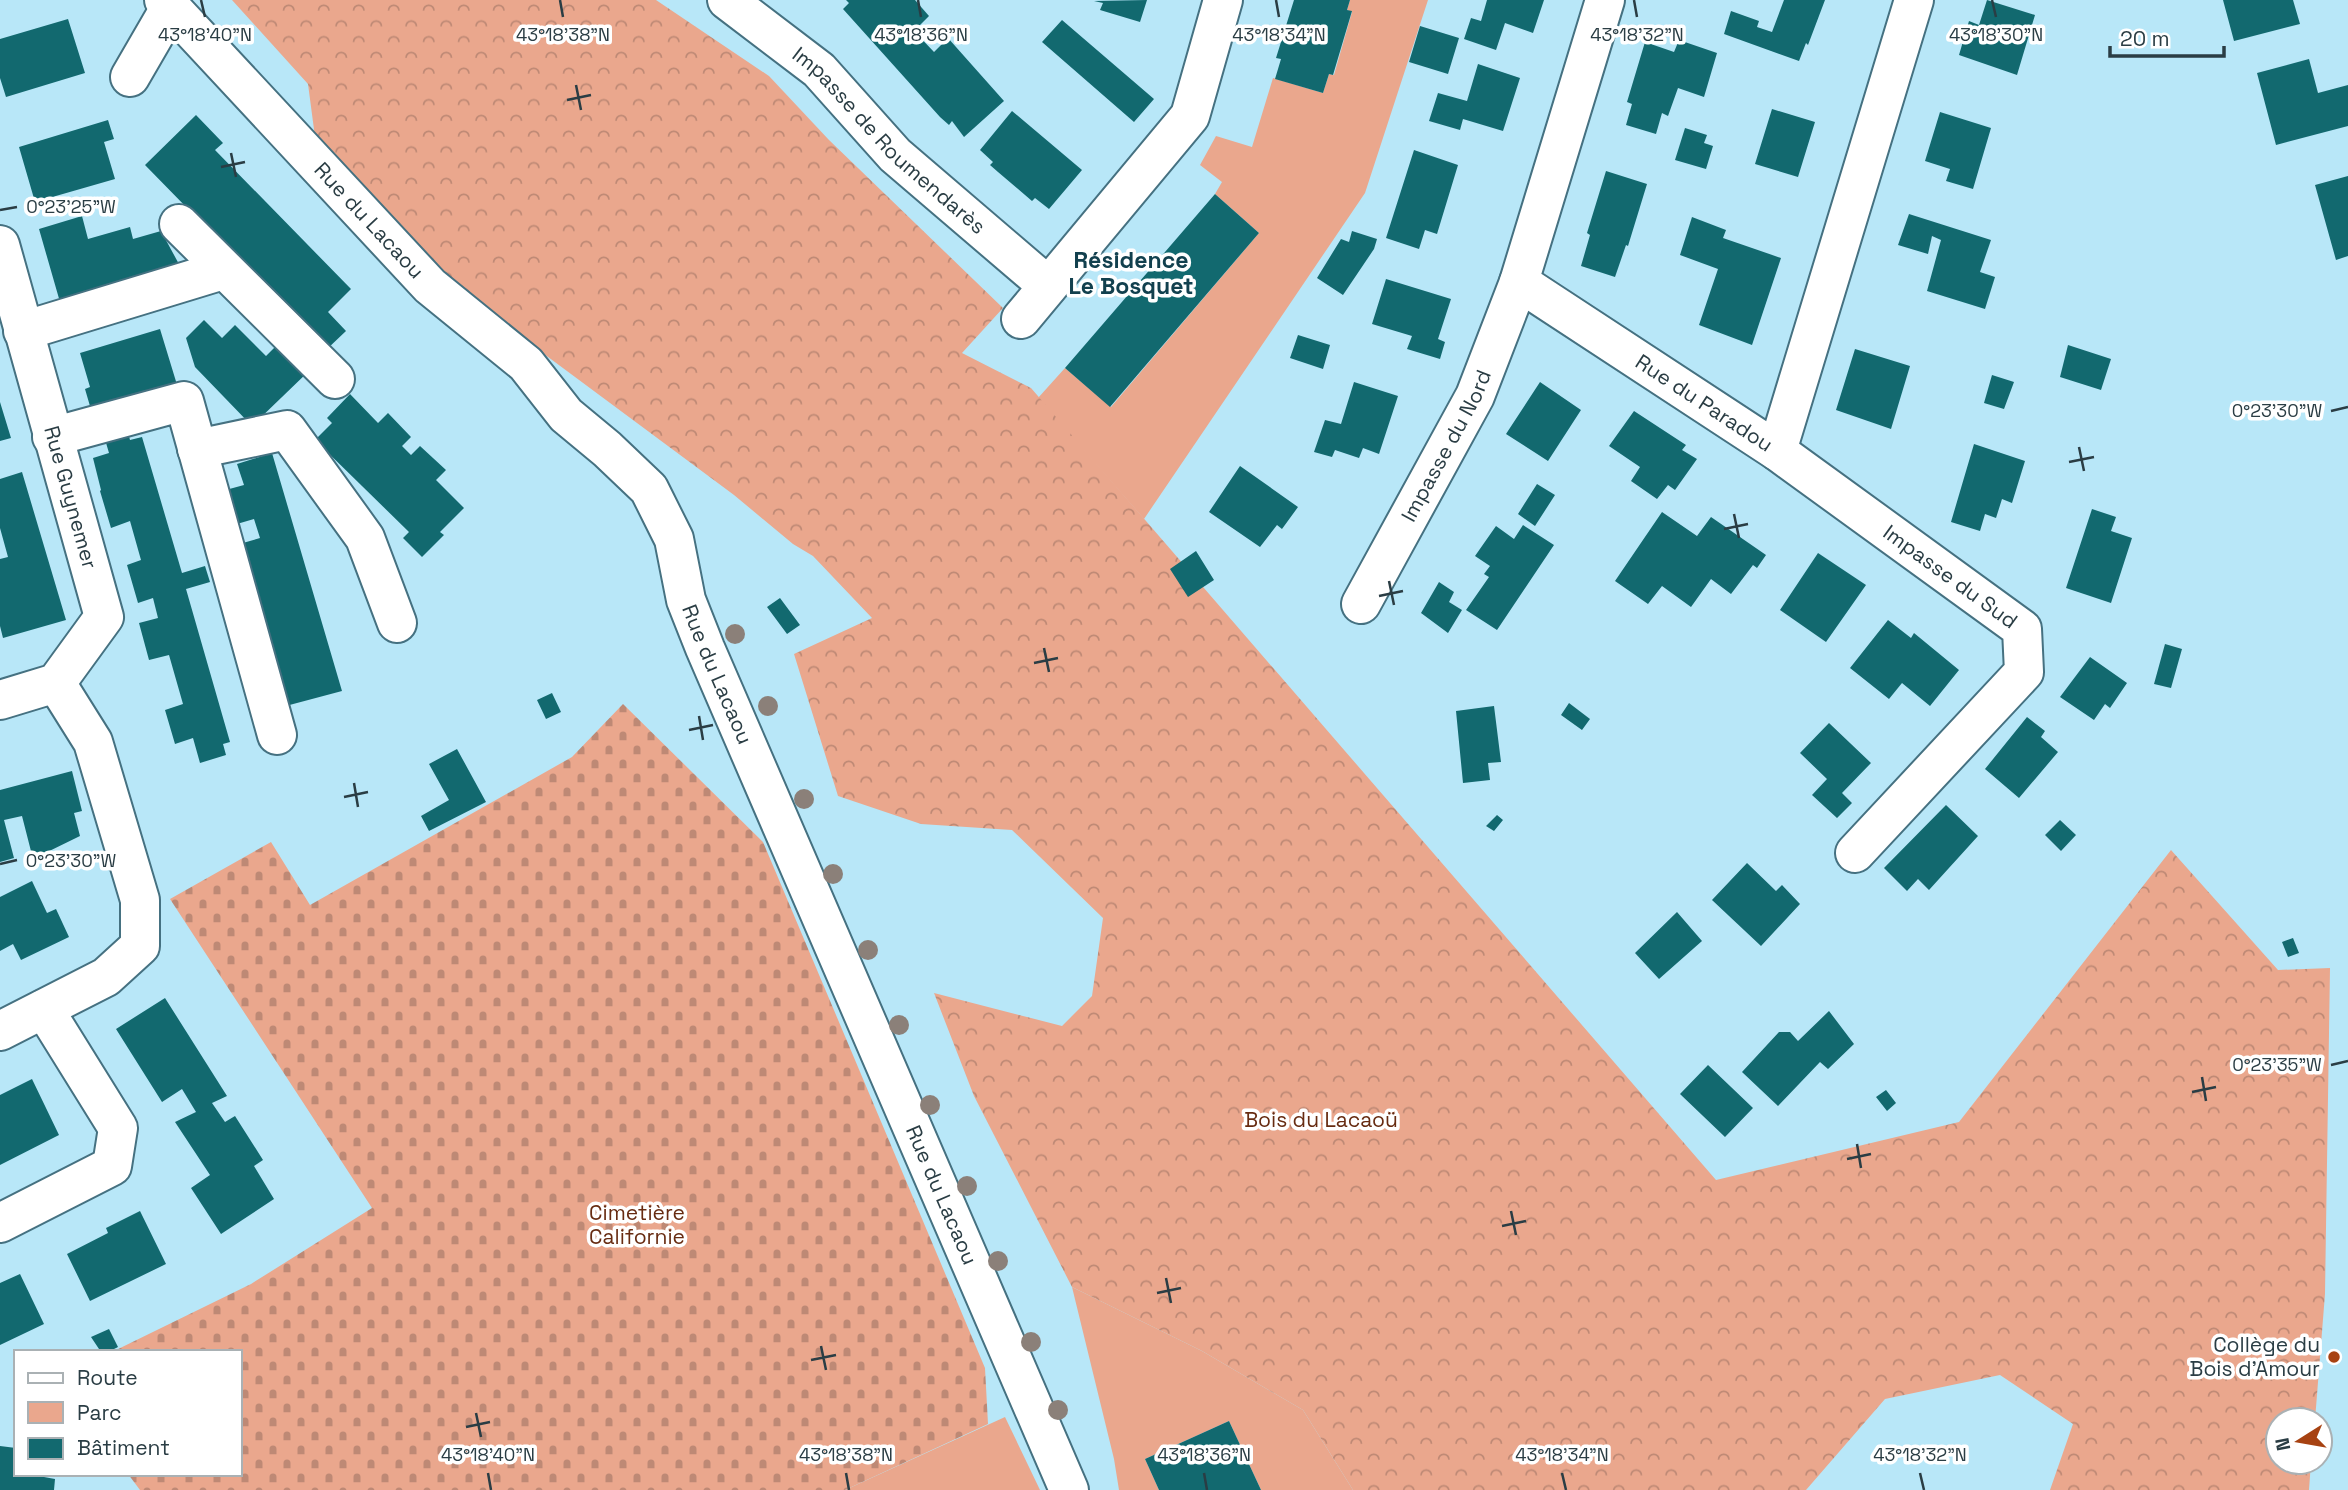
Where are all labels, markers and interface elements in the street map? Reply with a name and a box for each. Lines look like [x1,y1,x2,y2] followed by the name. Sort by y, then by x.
[2110,14,2224,58] scale bar
[158,23,252,46] text: 43°18'40"N
[516,23,610,46] text: 43°18'38"N
[874,23,968,46] text: 43°18'36"N
[1232,23,1326,46] text: 43°18'34"N
[1590,23,1684,46] text: 43°18'32"N
[1949,23,2043,46] text: 43°18'30"N
[2120,25,2170,52] text: 20 m
[787,41,991,240] street label: Impasse de Roumendarès
[309,156,430,284] street label: Rue du Lacaou
[26,195,116,218] text: 0°23'25"W
[1068,245,1194,301] district label: Résidence Le Bosquet
[1630,348,1778,458] street label: Rue du Paradou
[1395,366,1497,526] street label: Impasse du Nord
[2232,399,2322,422] text: 0°23'30"W
[38,423,104,572] street label: Rue Guynemer
[1878,519,2023,634] street label: Impasse du Sud
[676,600,759,748] street label: Rue du Lacaou
[26,849,116,872] text: 0°23'30"W
[2232,1053,2322,1076] text: 0°23'35"W
[1244,1106,1398,1133] park label: Bois du Lacaoü
[900,1121,984,1269] street label: Rue du Lacaou
[589,1199,685,1250] park label: Cimetière Californie
[2190,1331,2320,1382] place label: Collège du Bois d'Amour
[2326,1349,2342,1365] marker: Collège du Bois d'Amour
[14,1350,242,1476] legend
[77,1364,138,1391] text: Route
[77,1399,122,1426] text: Parc
[2264,1406,2334,1476] north arrow
[77,1434,170,1461] text: Bâtiment
[2269,1436,2296,1453] text: N
[441,1443,535,1466] text: 43°18'40"N
[799,1443,893,1466] text: 43°18'38"N
[1157,1443,1251,1466] text: 43°18'36"N
[1515,1443,1609,1466] text: 43°18'34"N
[1873,1443,1967,1466] text: 43°18'32"N

